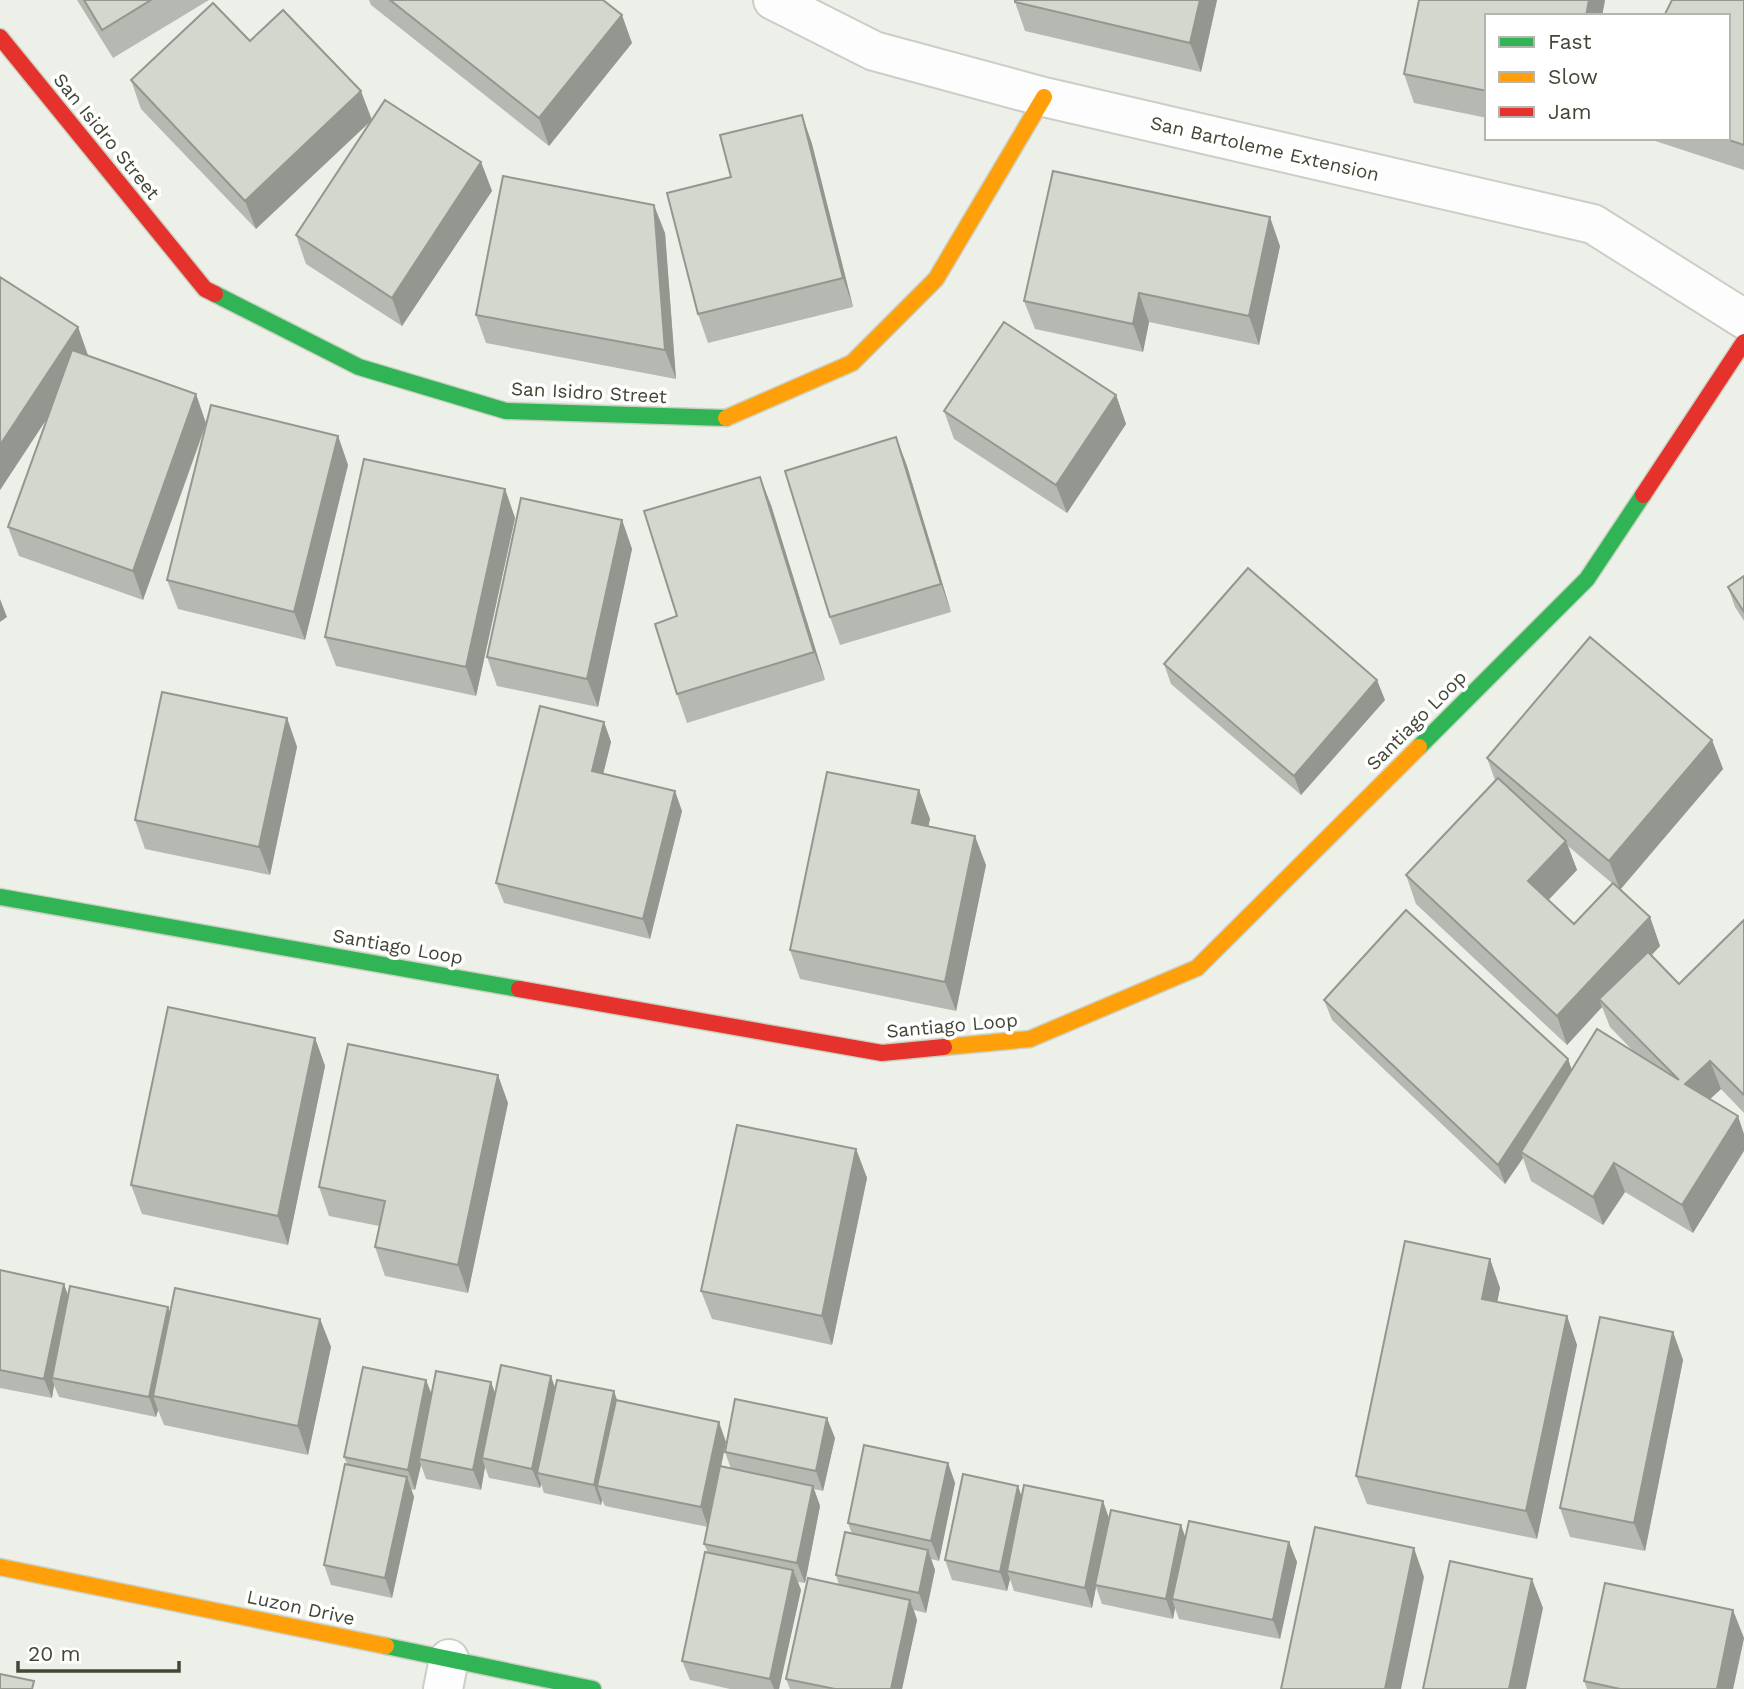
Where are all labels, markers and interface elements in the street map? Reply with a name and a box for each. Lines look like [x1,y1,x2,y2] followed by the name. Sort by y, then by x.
[1485,14,1730,140] legend
[1548,29,1592,54] text: Fast
[1548,64,1598,89] text: Slow
[49,68,165,204] street label: San Isidro Street
[1548,99,1591,124] text: Jam
[1148,111,1382,186] street label: San Bartoleme Extension
[511,377,667,408] street label: San Isidro Street
[1362,666,1471,775] street label: Santiago Loop
[331,924,465,969] street label: Santiago Loop
[885,1008,1019,1043] street label: Santiago Loop
[245,1585,357,1630] street label: Luzon Drive
[18,1630,178,1674] scale bar
[28,1641,80,1666] text: 20 m

